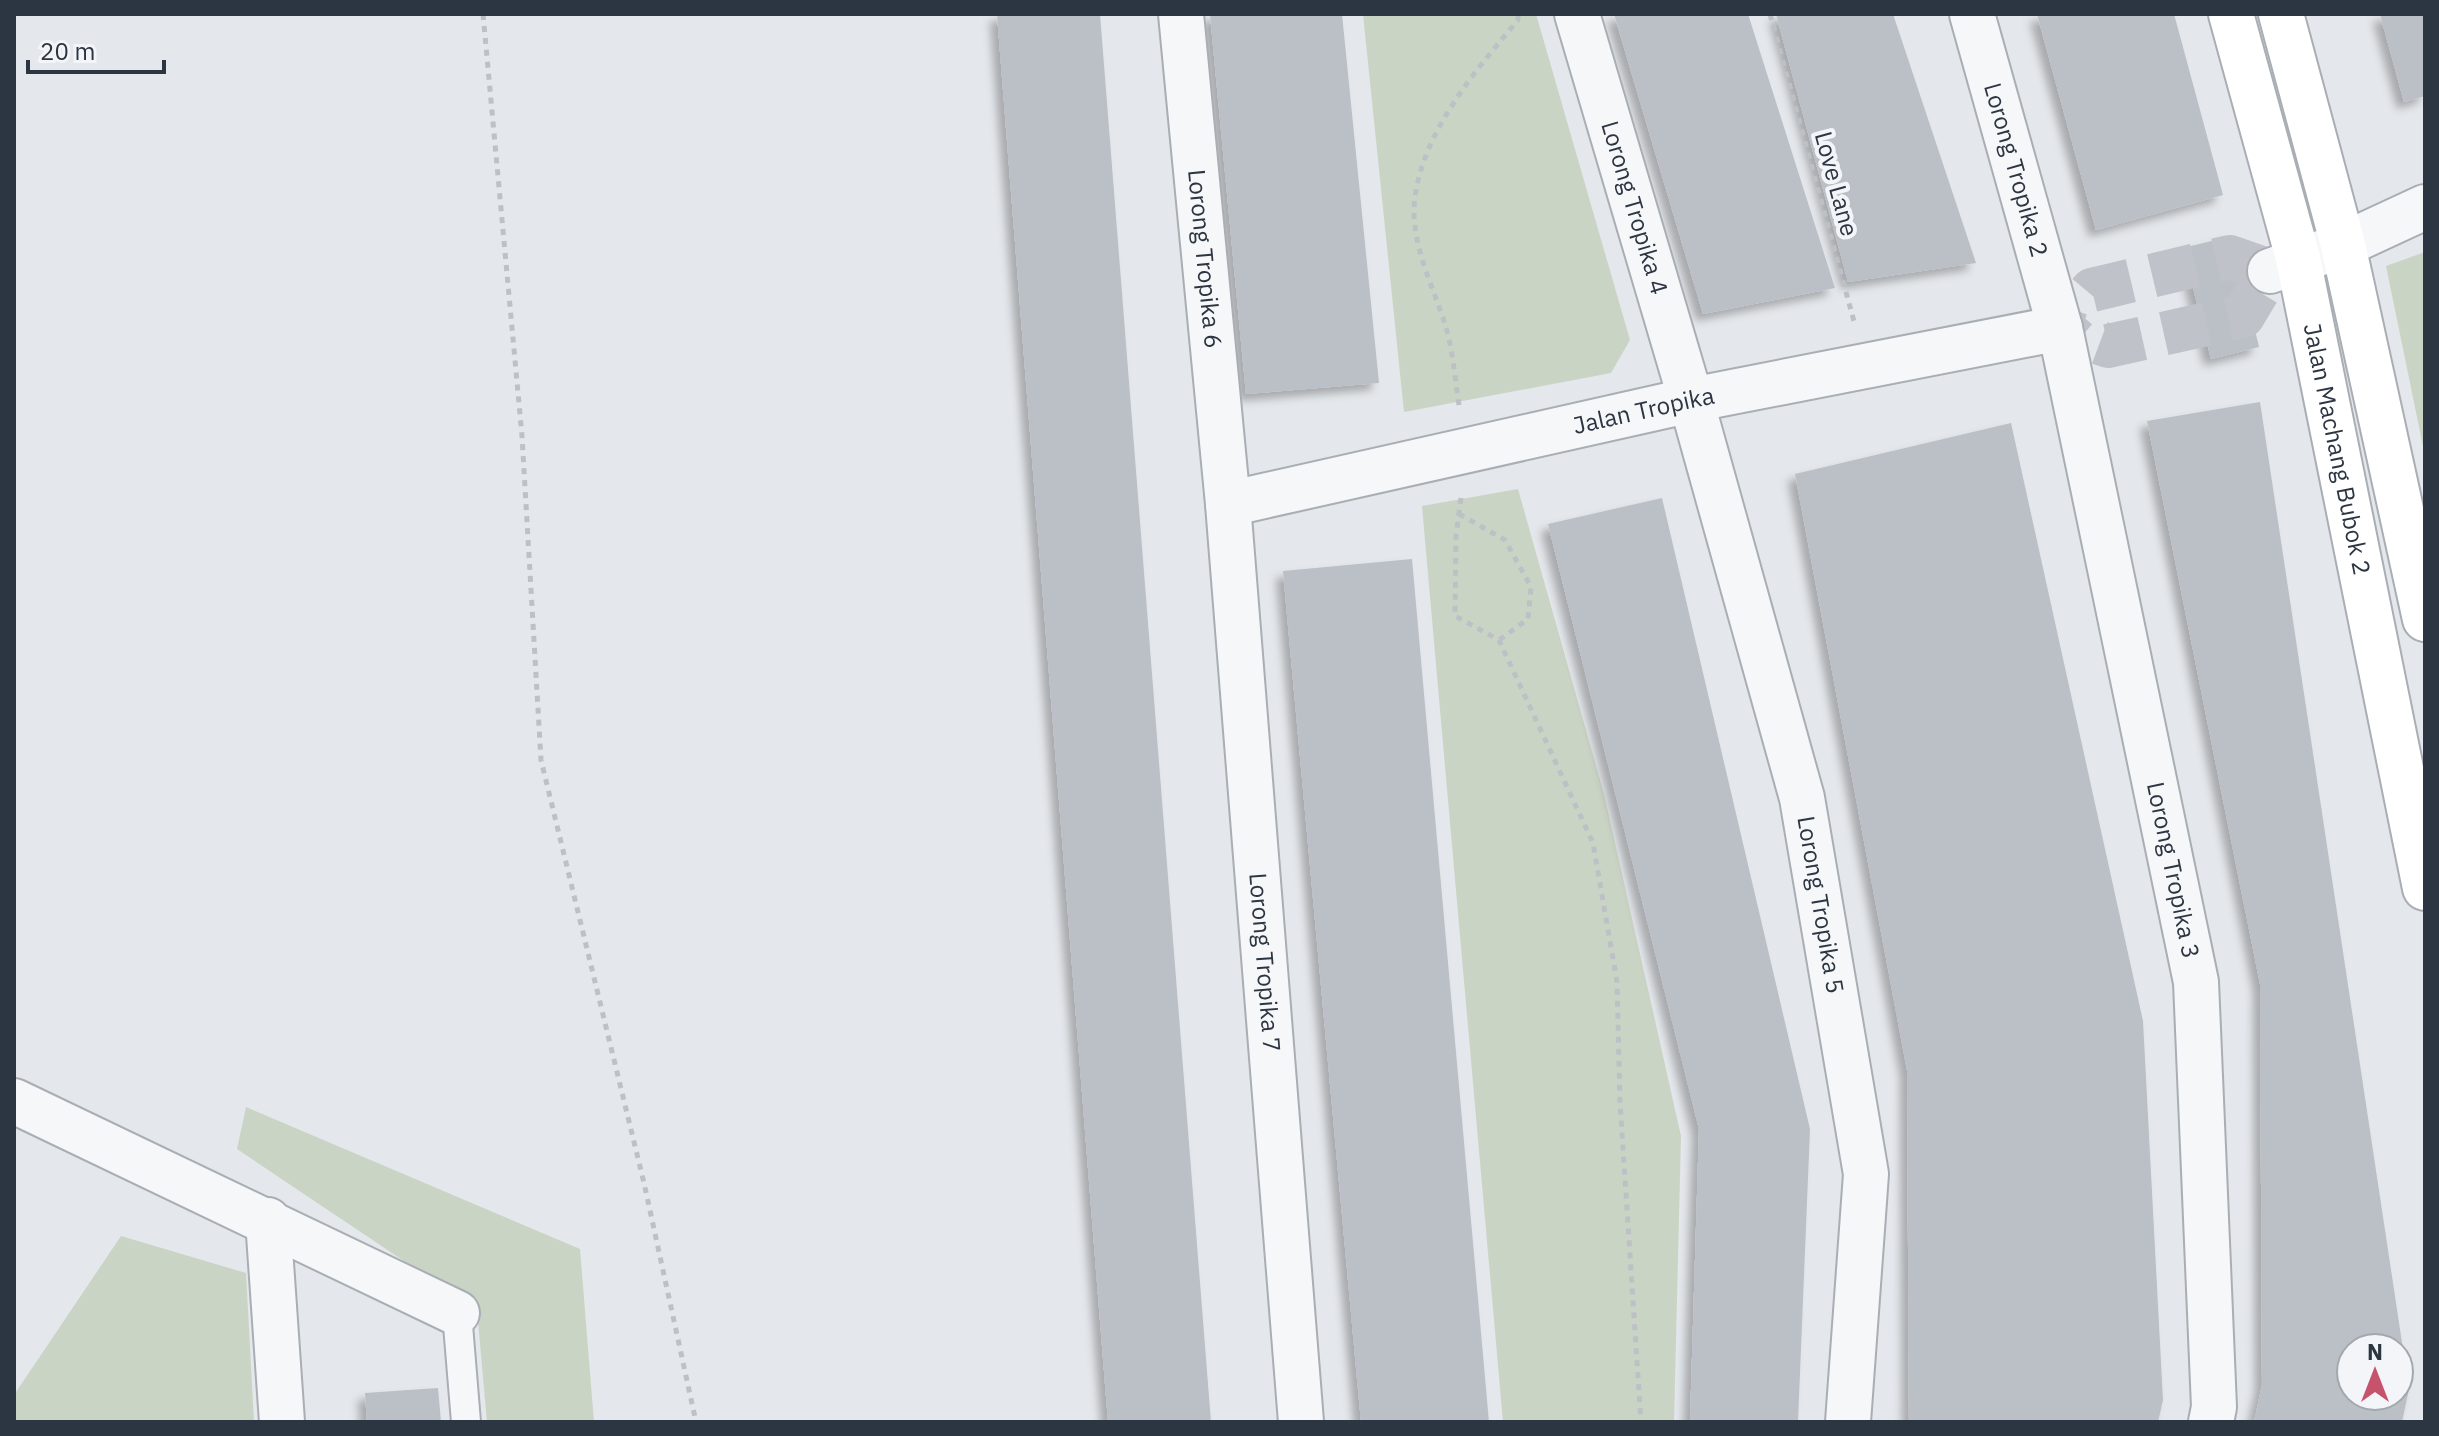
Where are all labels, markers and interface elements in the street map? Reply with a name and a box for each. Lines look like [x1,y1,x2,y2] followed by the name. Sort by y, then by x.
[28,24,164,74] scale bar
[40,35,95,67] text: 20 m
[1977,79,2056,260] street label: Lorong Tropika 2
[1594,117,1676,298] street label: Lorong Tropika 4
[1808,128,1866,240] street label: Love Lane
[1181,168,1230,350] street label: Lorong Tropika 6
[2297,320,2378,578] street label: Jalan Machang Bubok 2
[1570,379,1717,441] street label: Jalan Tropika
[2140,779,2208,961] street label: Lorong Tropika 3
[1790,813,1852,996] street label: Lorong Tropika 5
[1242,871,1289,1053] street label: Lorong Tropika 7
[2335,1332,2415,1412] north arrow
[2367,1337,2383,1366] text: N

